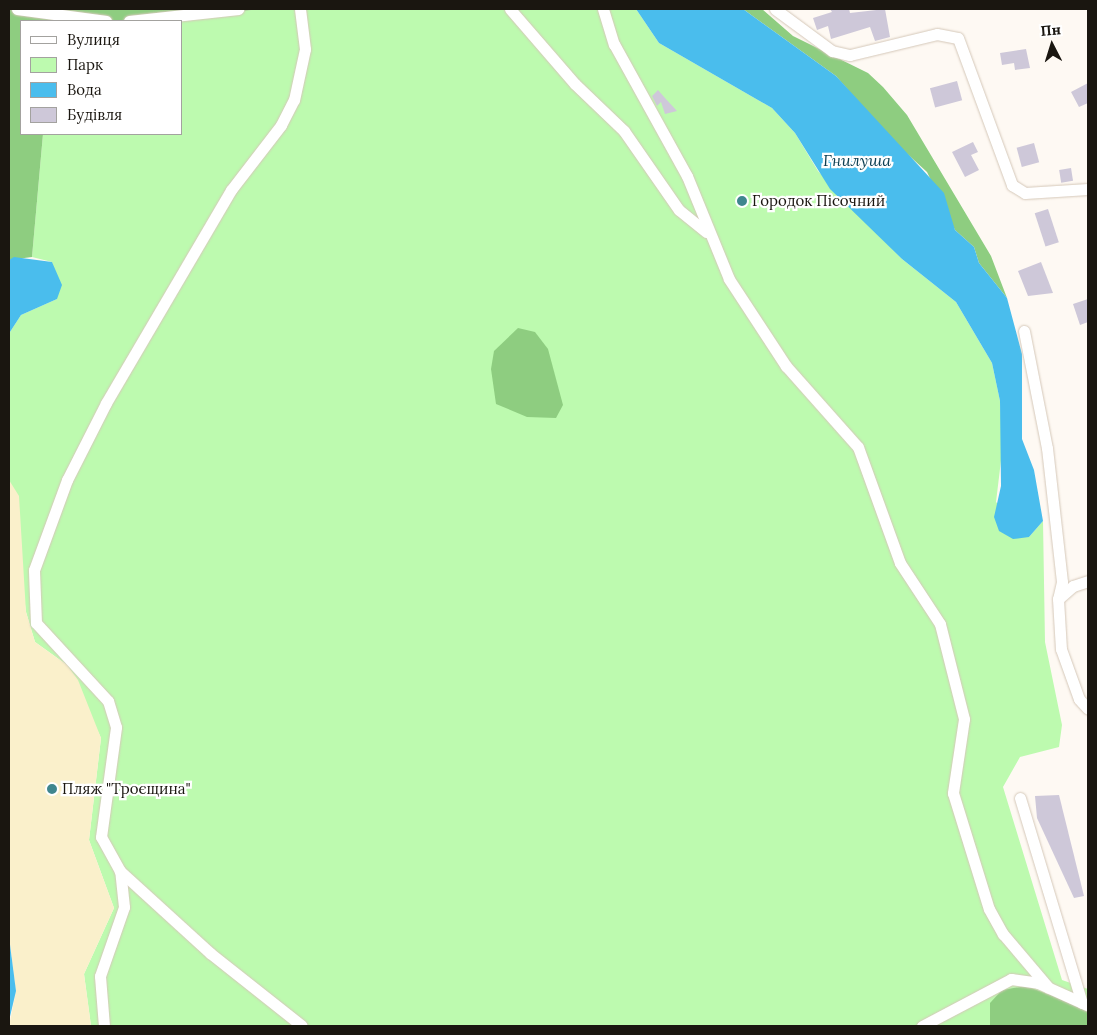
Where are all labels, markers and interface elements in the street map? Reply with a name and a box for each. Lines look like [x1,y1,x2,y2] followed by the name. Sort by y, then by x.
[20,20,182,135] legend
[1027,20,1077,70] north arrow
[1040,20,1062,40] text: Пн
[67,30,120,49] text: Вулиця
[67,55,103,74] text: Парк
[67,80,102,99] text: Вода
[67,105,122,124] text: Будівля
[823,150,891,170] water label: Гнилуша
[752,192,885,210] place label: Городок Пісочний
[736,195,748,207] marker: Городок Пісочний
[62,780,191,798] place label: Пляж "Троєщина"
[46,783,58,795] marker: Пляж "Троєщина"

